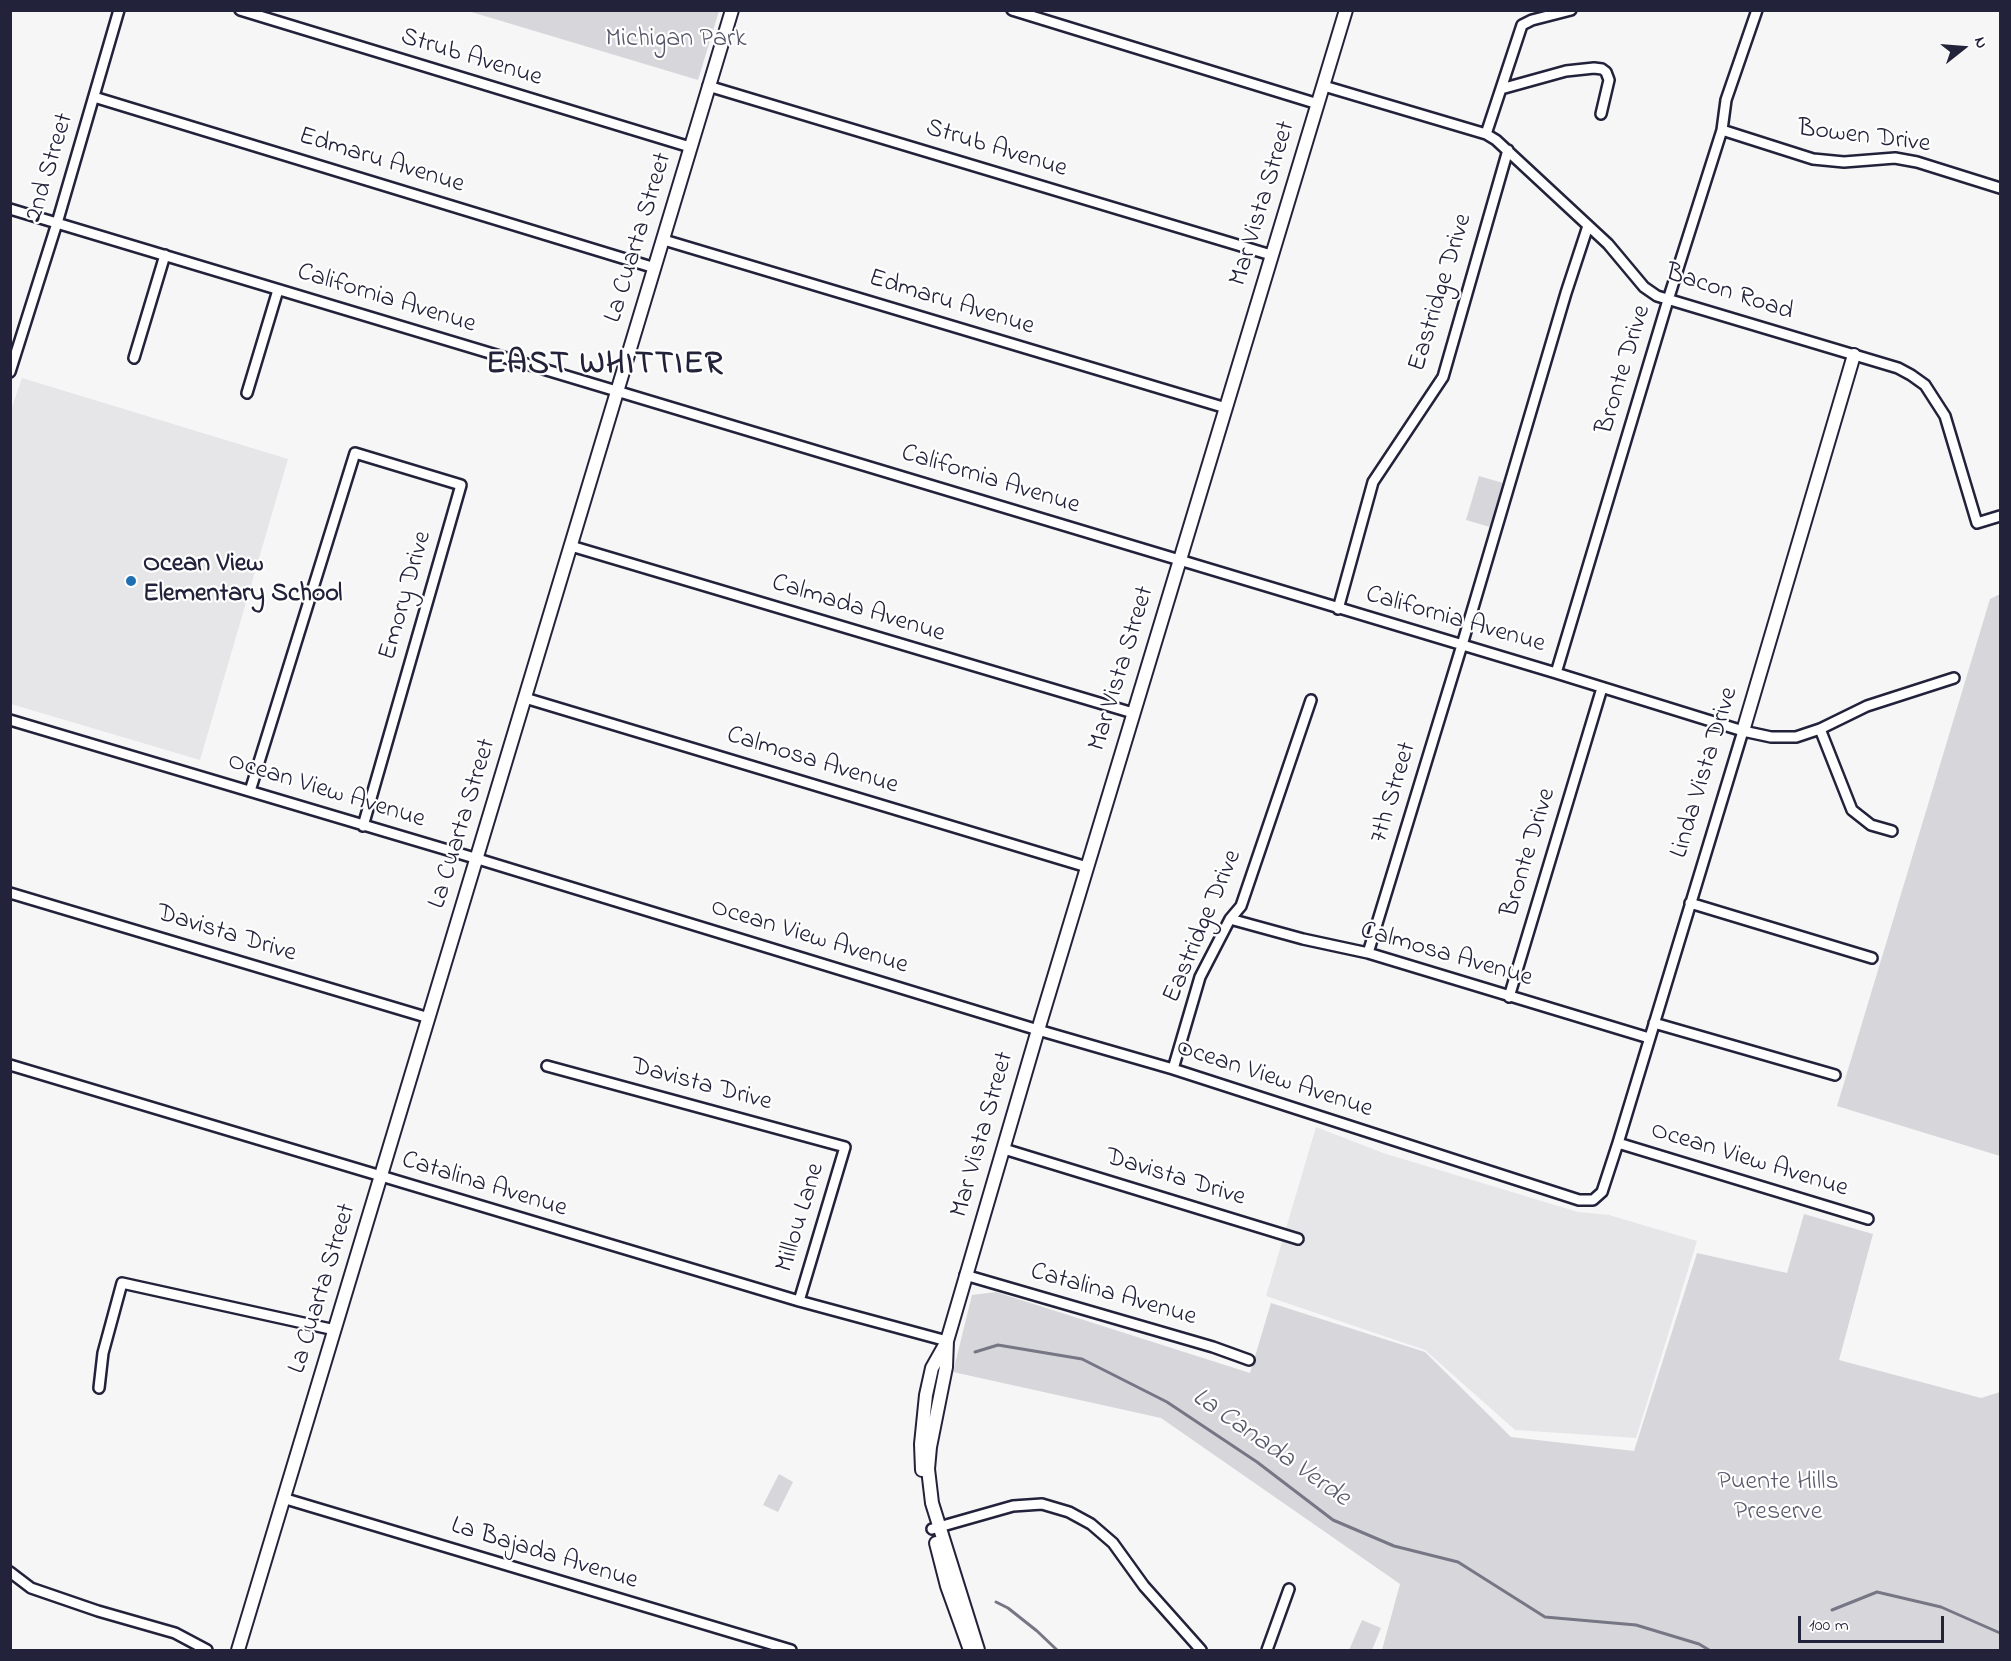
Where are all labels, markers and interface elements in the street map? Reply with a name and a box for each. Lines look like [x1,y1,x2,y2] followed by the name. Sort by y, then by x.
[1933,18,1993,78] north arrow
[397,23,545,95] street label: Strub Avenue
[605,25,747,57] park label: Michigan Park
[1967,34,1993,51] text: N
[20,110,82,226] street label: 2nd Street
[922,114,1070,186] street label: Strub Avenue
[1796,114,1932,162] street label: Bowen Drive
[1224,118,1304,290] street label: Mar Vista Street
[294,122,468,202] street label: Edmaru Avenue
[599,149,681,327] street label: La Cuarta Street
[1403,210,1481,376] street label: Eastridge Drive
[293,258,479,342] street label: California Avenue
[1661,259,1797,329] street label: Bacon Road
[864,264,1038,344] street label: Edmaru Avenue
[1591,302,1659,438] street label: Bronte Drive
[486,348,724,386] district label: EAST WHITTIER
[897,439,1083,523] street label: California Avenue
[374,528,440,664] street label: Emory Drive
[143,550,342,612] place label: Ocean View Elementary School
[767,569,949,651] street label: Calmada Avenue
[124,574,138,588] marker: Ocean View Elementary School
[1362,580,1548,662] street label: California Avenue
[1083,583,1163,755] street label: Mar Vista Street
[1665,684,1747,862] street label: Linda Vista Drive
[722,721,902,803] street label: Calmosa Avenue
[423,735,505,913] street label: La Cuarta Street
[1365,739,1425,847] street label: 7th Street
[224,747,428,837] street label: Ocean View Avenue
[1496,785,1564,921] street label: Bronte Drive
[1158,846,1250,1008] street label: Eastridge Drive
[707,893,911,983] street label: Ocean View Avenue
[152,899,300,971] street label: Davista Drive
[1356,916,1536,996] street label: Calmosa Avenue
[1172,1034,1376,1126] street label: Ocean View Avenue
[945,1049,1023,1221] street label: Mar Vista Street
[627,1052,775,1120] street label: Davista Drive
[1647,1116,1851,1206] street label: Ocean View Avenue
[1101,1143,1249,1215] street label: Davista Drive
[398,1146,570,1226] street label: Catalina Avenue
[771,1160,833,1276] street label: Millou Lane
[283,1200,365,1378] street label: La Cuarta Street
[1026,1257,1200,1335] street label: Catalina Avenue
[1185,1383,1355,1515] water label: La Canada Verde
[1717,1468,1839,1530] park label: Puente Hills Preserve
[447,1512,641,1598] street label: La Bajada Avenue
[1801,1604,1946,1642] scale bar
[1809,1613,1849,1639] text: 100 m

